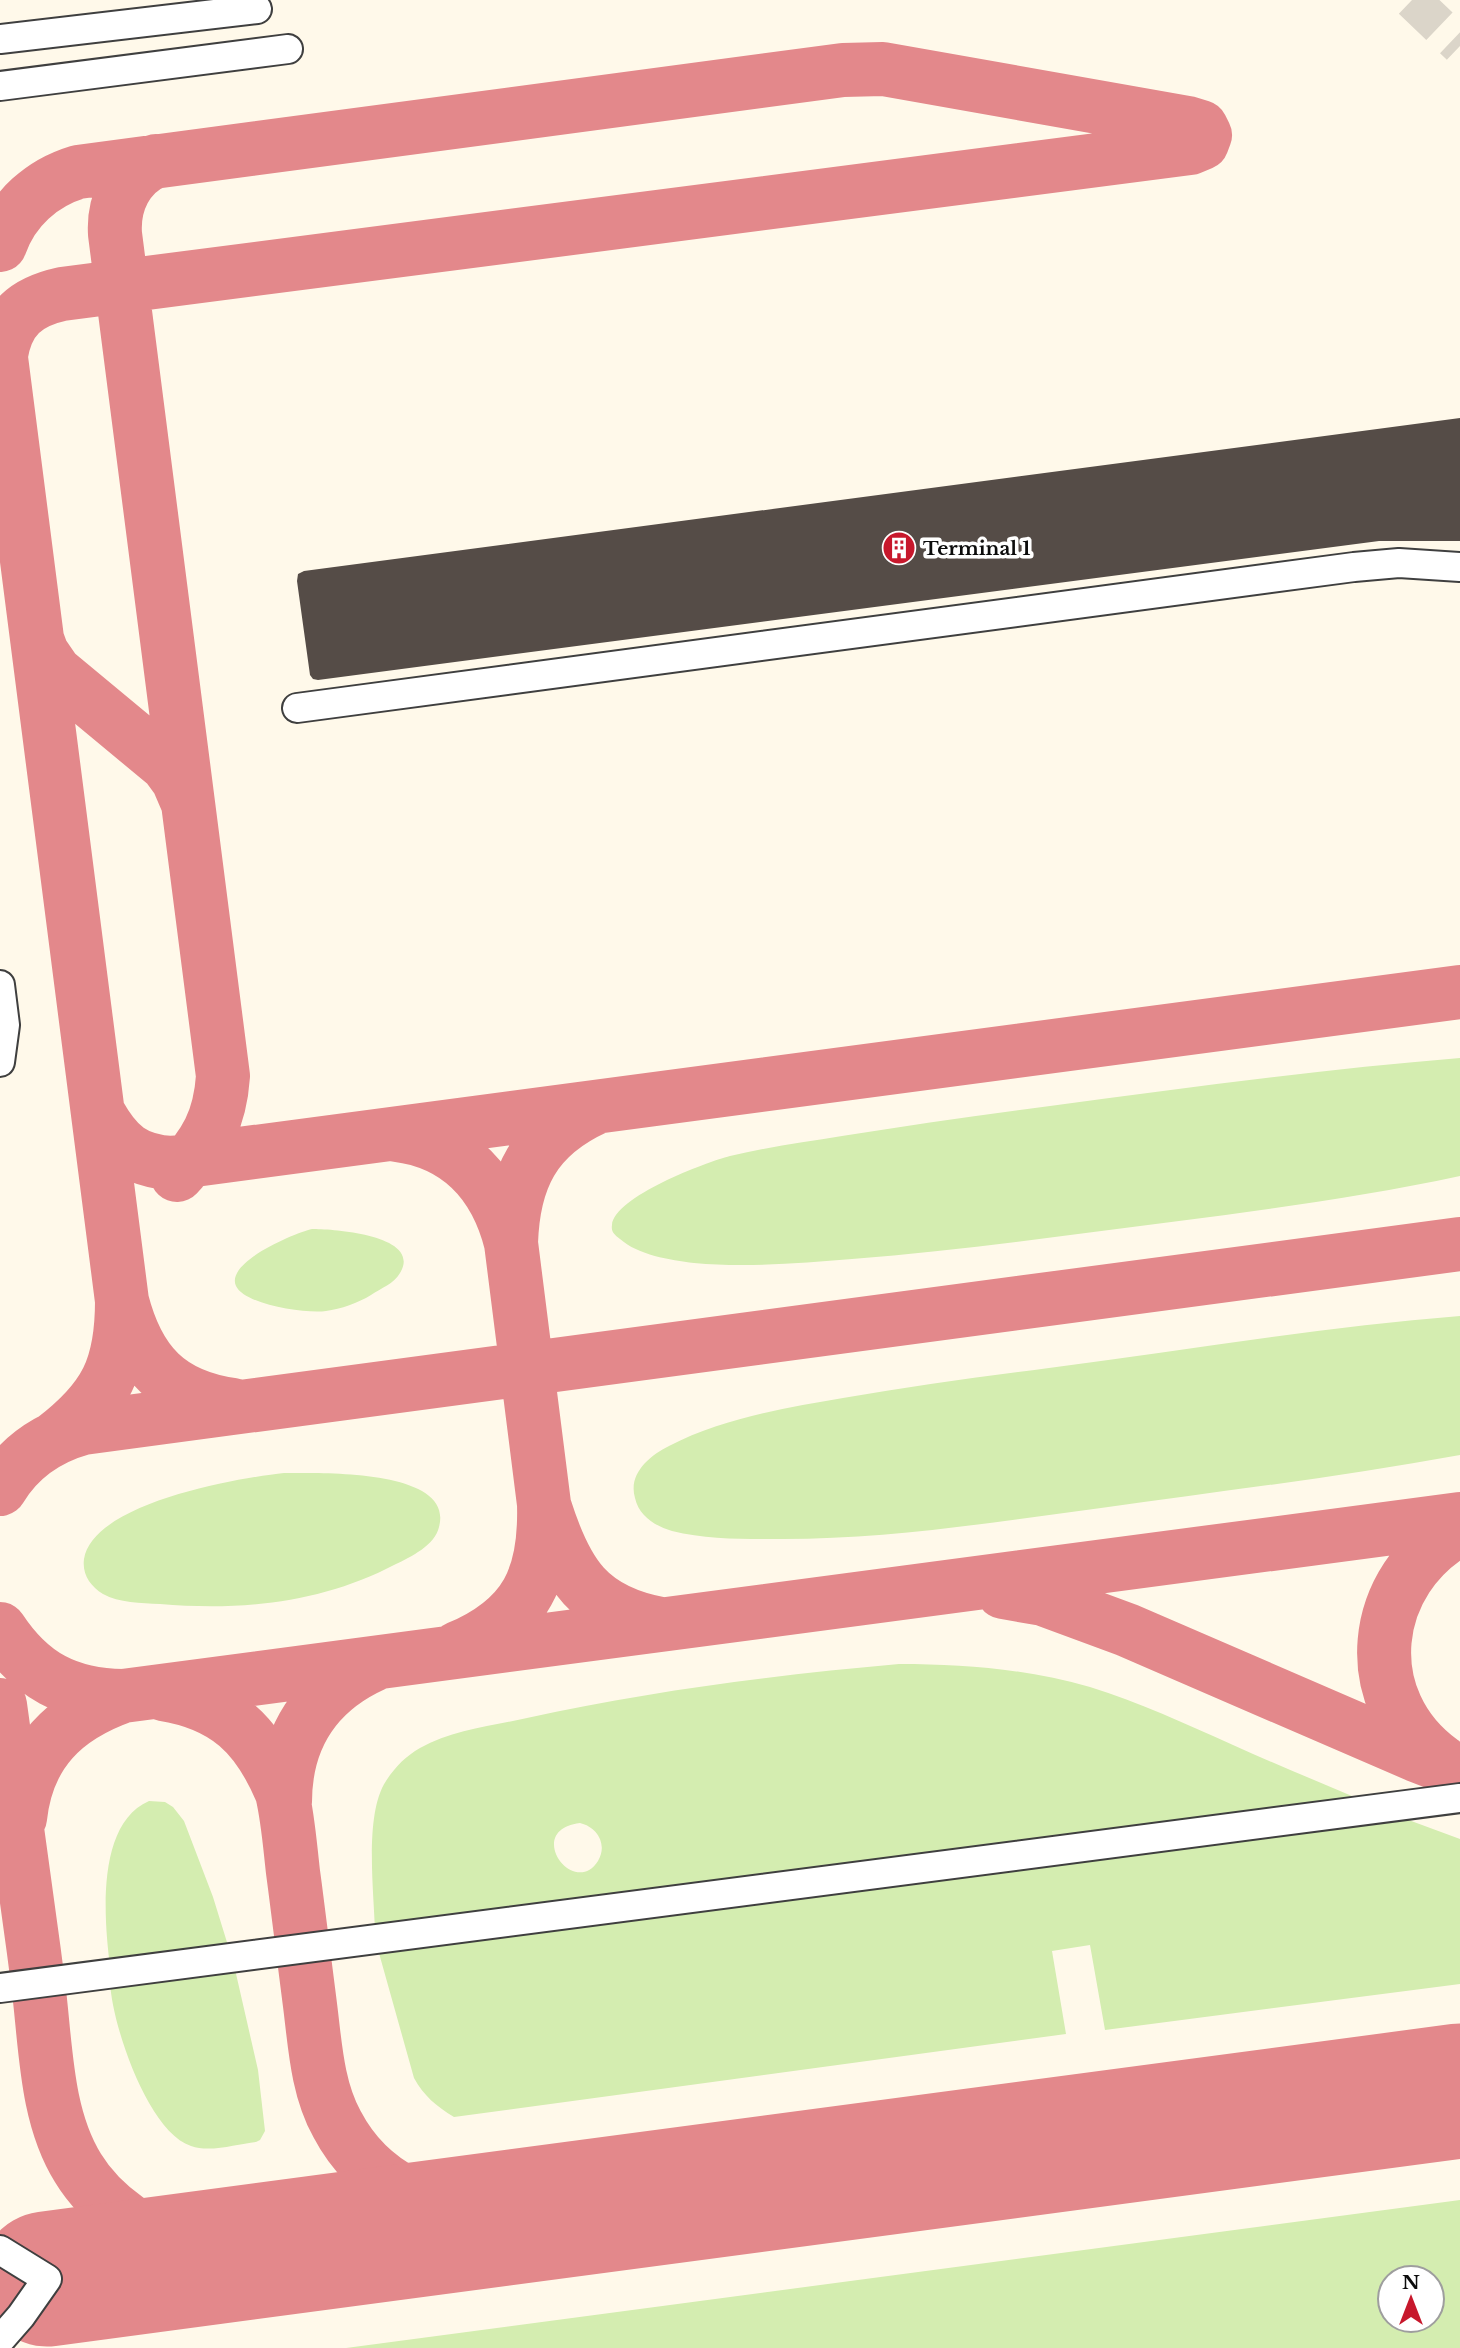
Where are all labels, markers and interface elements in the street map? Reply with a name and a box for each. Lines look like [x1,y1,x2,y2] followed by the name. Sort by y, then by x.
[880,529,918,567] building icon: Terminal 1
[923,537,1030,560] place label: Terminal 1
[1376,2264,1446,2334] north arrow
[1402,2271,1420,2294] text: N

